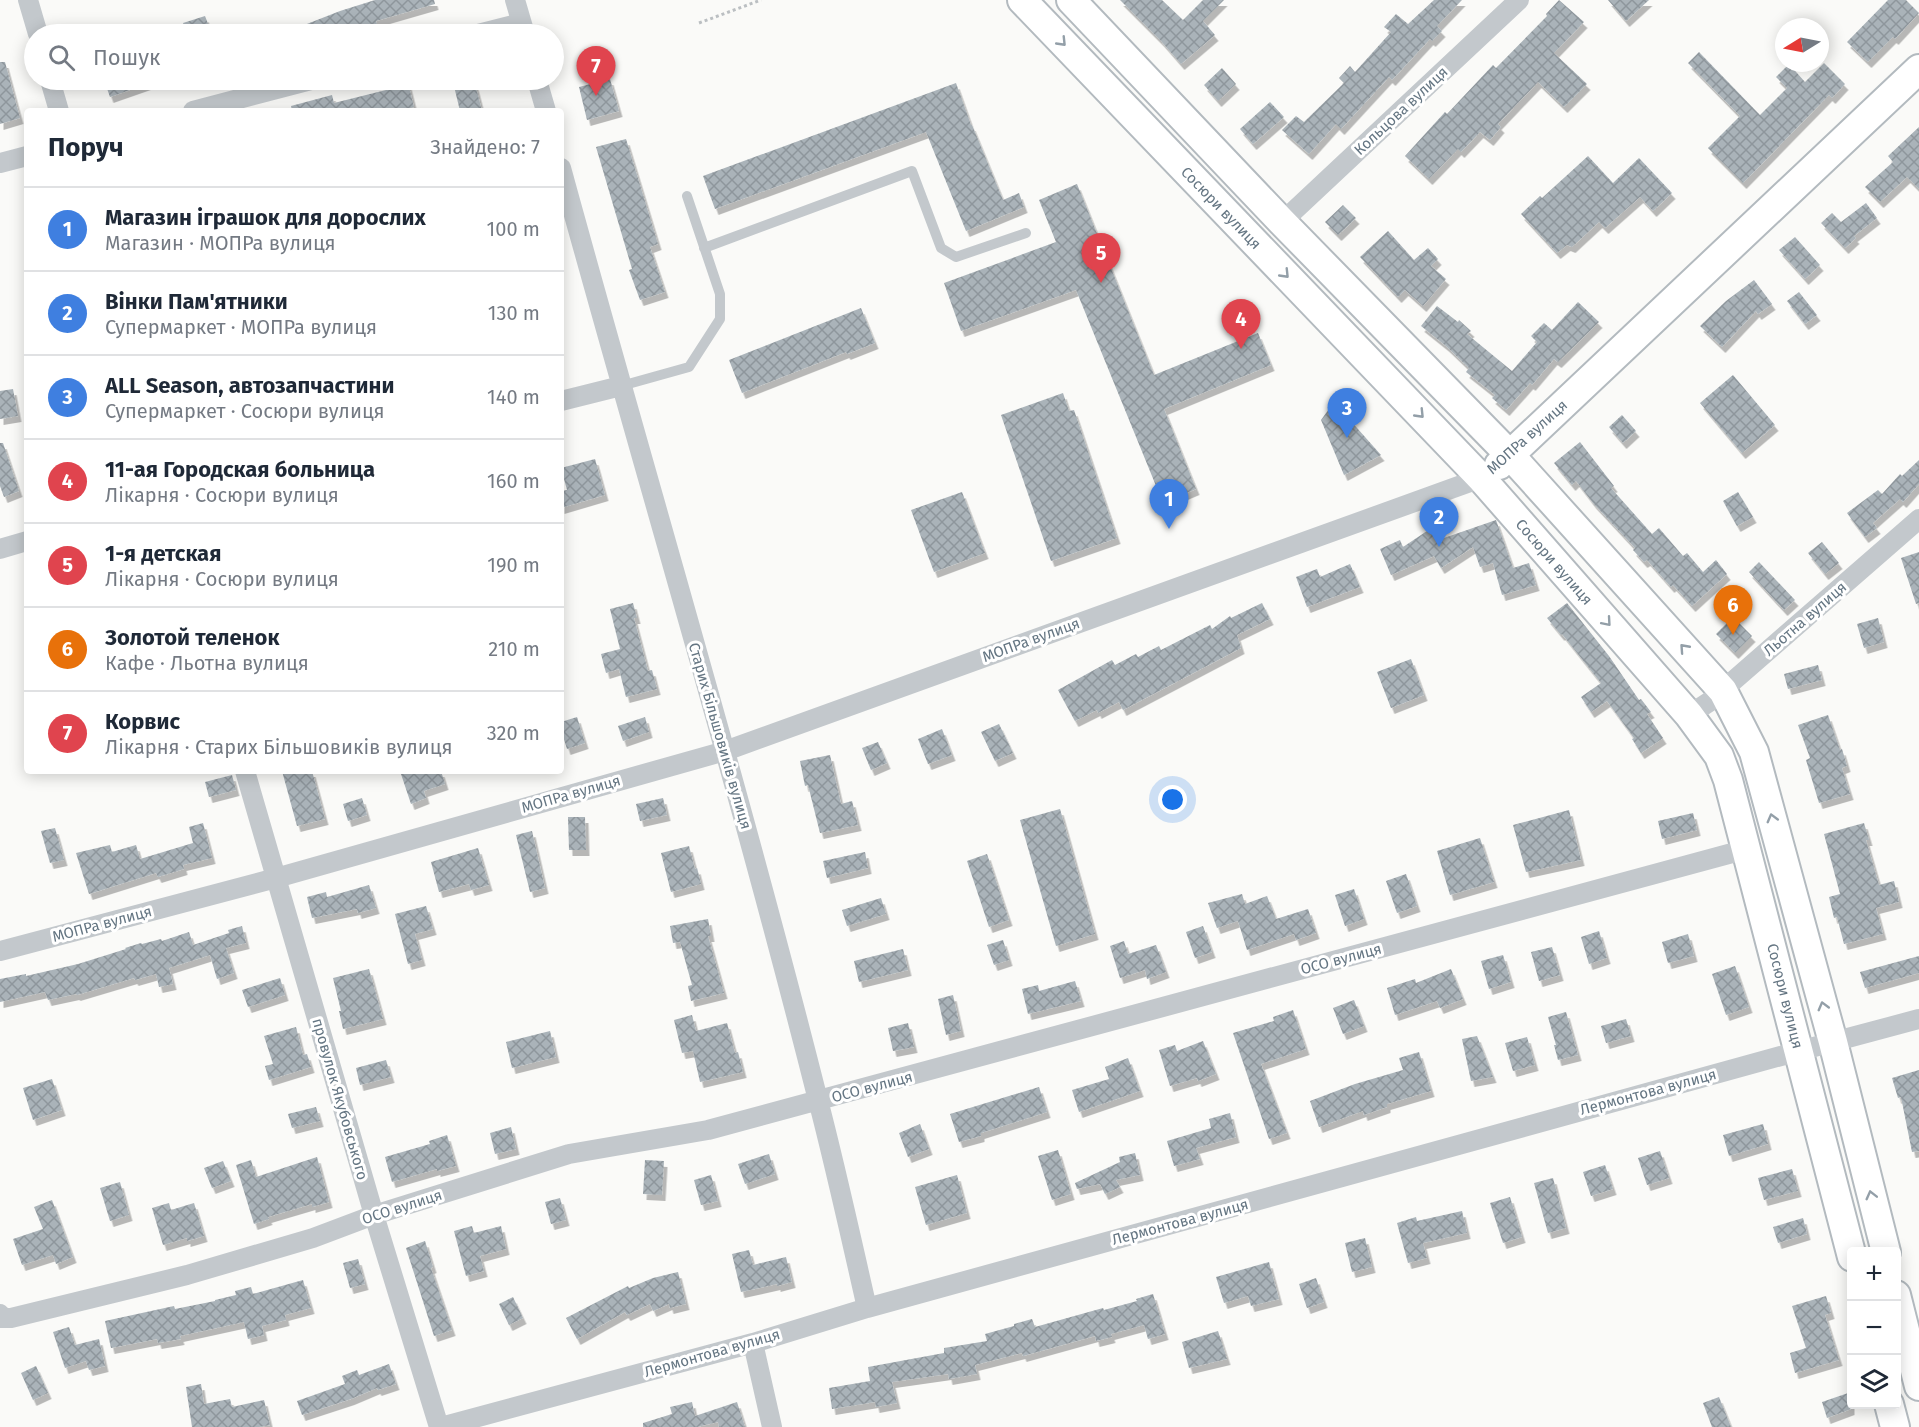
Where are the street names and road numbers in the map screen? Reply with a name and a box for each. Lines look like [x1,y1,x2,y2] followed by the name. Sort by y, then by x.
[1350,63,1452,159] street label: Кольцова вулиця
[1177,163,1265,253] street label: Сосюри вулиця
[1483,396,1571,478] street label: МОПРа вулиця
[1512,515,1596,609] street label: Сосюри вулиця
[1760,578,1850,660] street label: Льотна вулиця
[980,614,1082,666] street label: МОПРа вулиця
[685,641,755,831] street label: Старих Більшовиків вулиця
[519,771,623,817] street label: МОПРа вулиця
[50,902,154,946] street label: МОПРа вулиця
[1299,940,1383,978] street label: ОСО вулиця
[1763,942,1807,1050] street label: Сосюри вулиця
[308,1016,372,1182] street label: провулок Якубовського
[1578,1065,1718,1119] street label: Лермонтова вулиця
[830,1068,914,1106] street label: ОСО вулиця
[360,1186,444,1228] street label: ОСО вулиця
[1110,1195,1250,1249] street label: Лермонтова вулиця
[642,1325,782,1381] street label: Лермонтова вулиця

